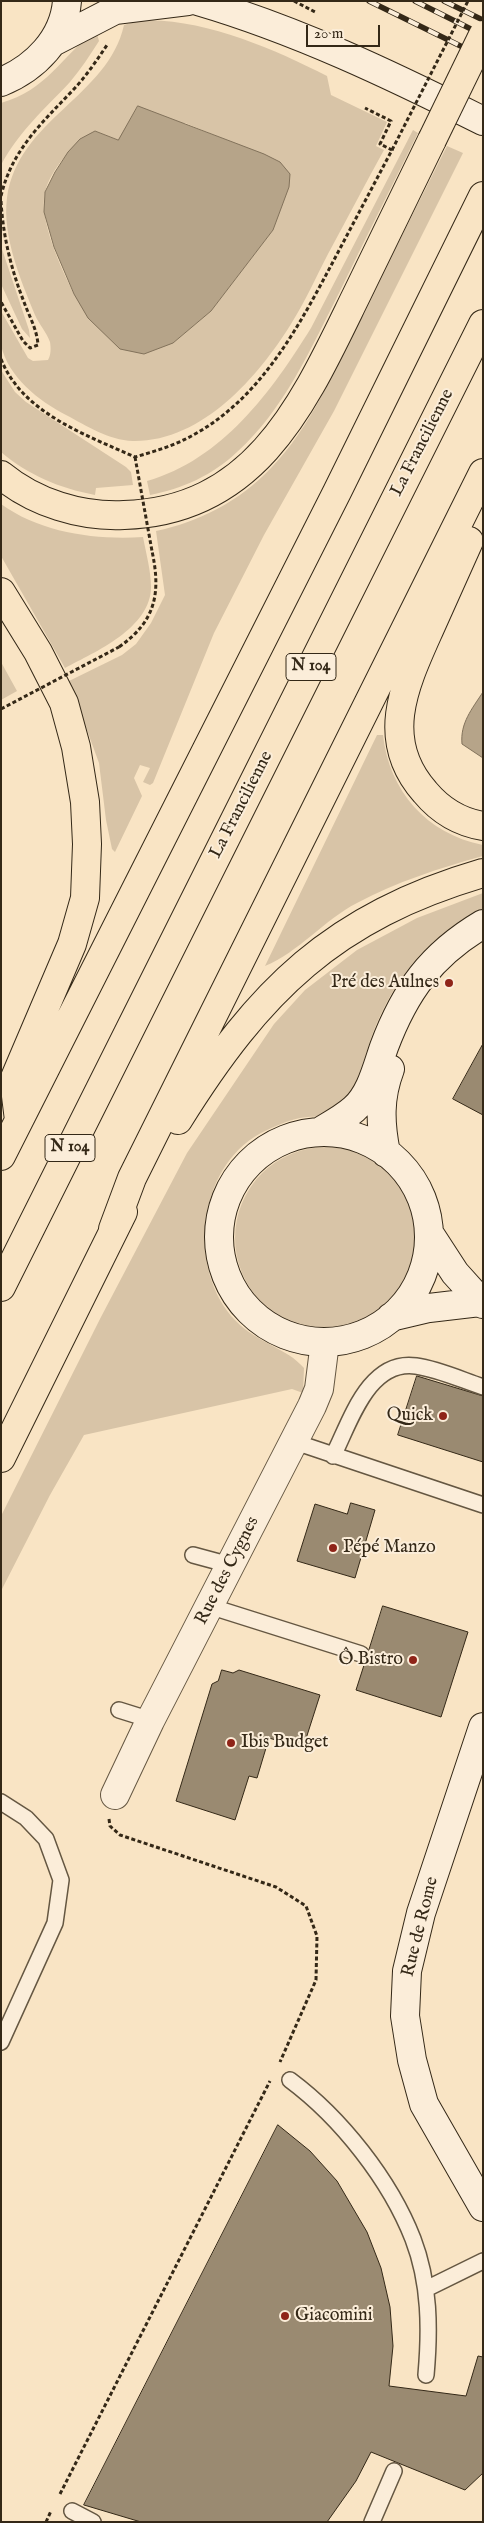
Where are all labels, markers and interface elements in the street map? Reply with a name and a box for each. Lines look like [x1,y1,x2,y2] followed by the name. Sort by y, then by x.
[309,15,383,47] scale bar
[314,24,343,43] text: 20 m
[387,386,459,500] street label: La Francilienne
[286,654,336,680] road number: N 104
[206,748,278,862] street label: La Francilienne
[331,972,439,994] place label: Pré des Aulnes
[443,977,455,989] marker: Pré des Aulnes
[45,1134,95,1162] road number: N 104
[387,1405,433,1427] place label: Quick
[437,1410,449,1422] marker: Quick
[191,1513,265,1629] street label: Rue des Cygnes
[343,1537,436,1559] place label: Pépé Manzo
[327,1542,339,1554] marker: Pépé Manzo
[339,1649,403,1671] place label: Ô Bistro
[407,1654,419,1666] marker: Ô Bistro
[241,1732,328,1754] place label: Ibis Budget
[225,1737,237,1749] marker: Ibis Budget
[398,1875,444,1979] street label: Rue de Rome
[295,2305,372,2327] place label: Giacomini
[279,2310,291,2322] marker: Giacomini

